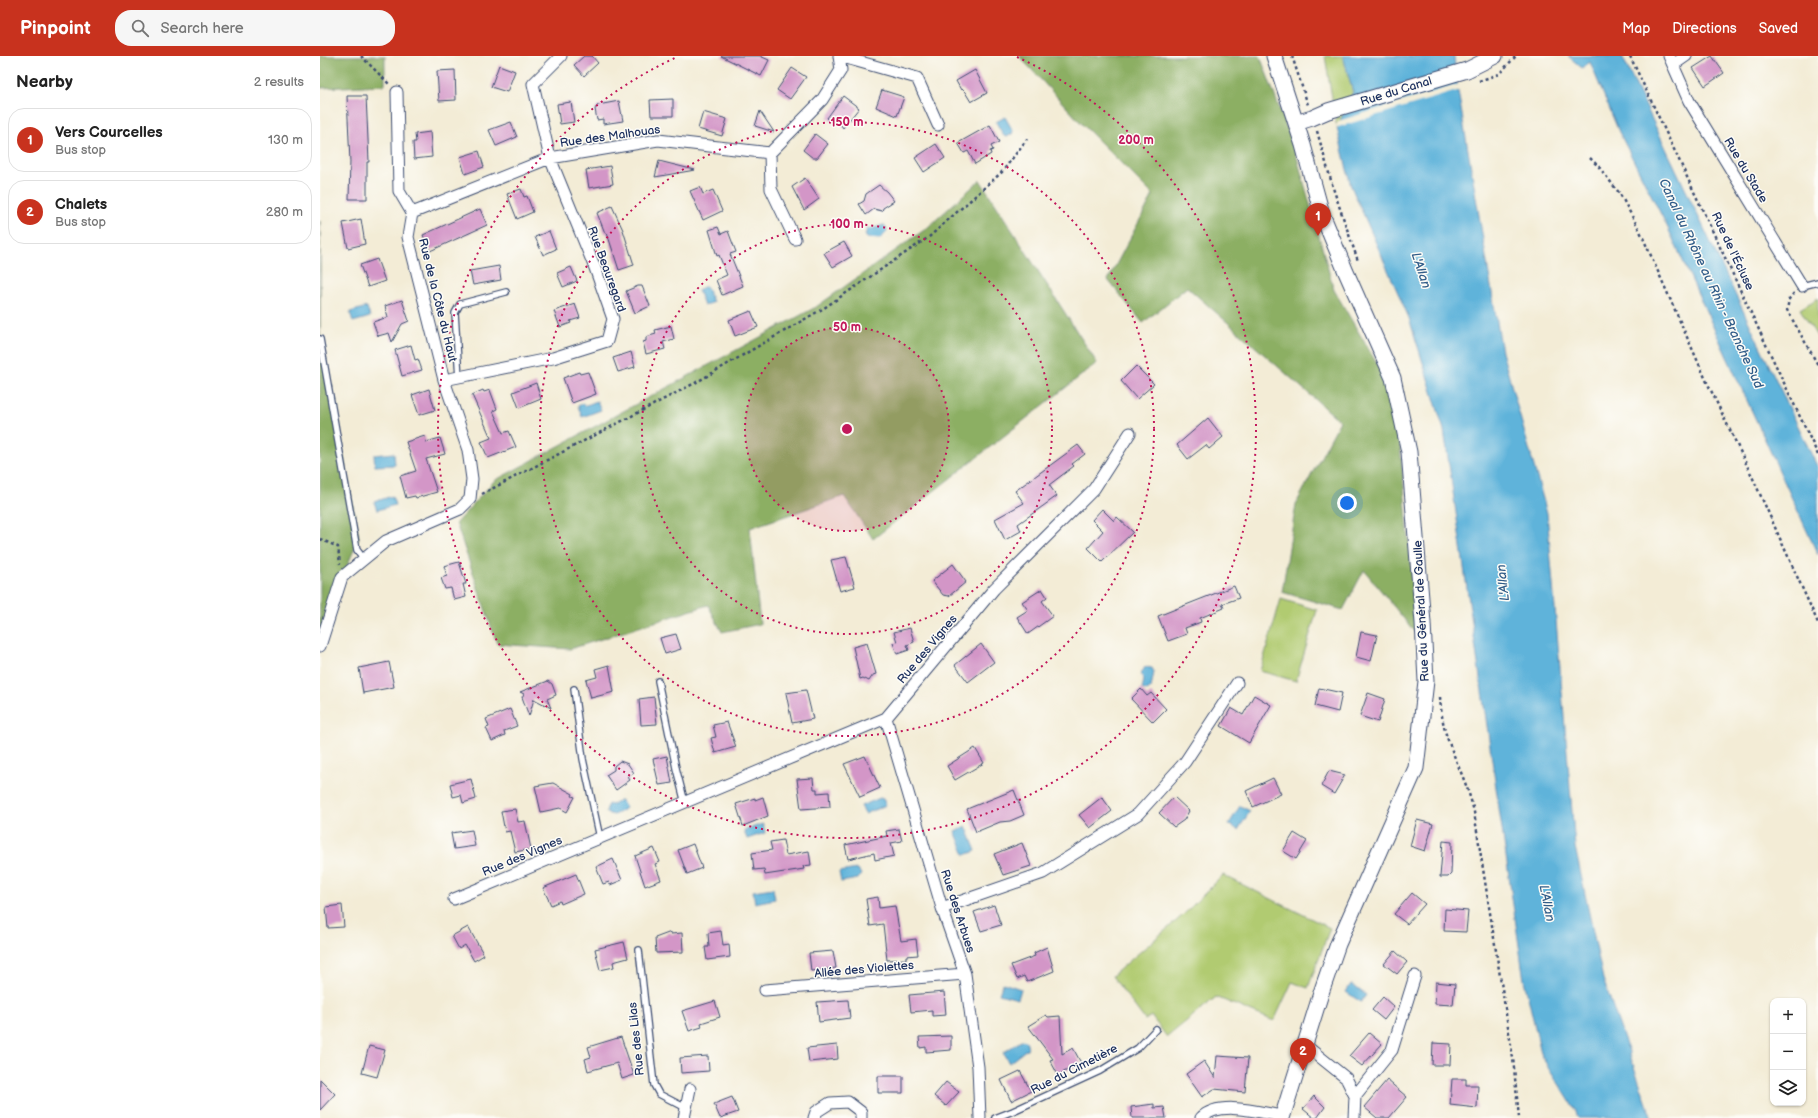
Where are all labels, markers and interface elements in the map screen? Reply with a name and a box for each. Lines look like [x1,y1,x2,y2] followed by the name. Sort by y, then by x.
[115,10,395,46] search box
[20,17,91,40] text: Pinpoint
[129,17,151,39] icon: search
[161,19,244,38] text: Search here
[1622,20,1650,37] text: Map
[1672,20,1737,37] text: Directions
[1759,20,1798,37] text: Saved
[16,72,73,92] text: Nearby
[1359,73,1434,109] street label: Rue du Canal
[254,74,304,90] text: 2 results
[831,115,863,130] text: 150 m
[559,122,661,151] street label: Rue des Malhouas
[55,123,163,142] text: Vers Courcelles
[27,132,33,148] text: 1
[268,132,303,148] text: 130 m
[1118,133,1154,148] text: 200 m
[1720,135,1771,206] street label: Rue du Stade
[55,142,106,158] text: Bus stop
[1655,176,1767,391] water label: Canal du Rhône au Rhin - Branche Sud
[55,195,107,214] text: Chalets
[1305,203,1331,236] pin: 1
[26,204,34,220] text: 2
[266,204,303,220] text: 280 m
[1708,209,1758,293] street label: Rue de l'Écluse
[55,214,106,230] text: Bus stop
[830,217,864,232] text: 100 m
[584,224,629,314] street label: Rue Beauregard
[415,237,460,364] street label: Rue de la Côte du Haut
[1408,250,1434,290] water label: L'Allan
[833,320,861,335] text: 50 m
[840,422,854,436] centre of rings
[1337,493,1357,513] your location
[1410,540,1433,682] street label: Rue du Général de Gaulle
[1493,564,1513,602] water label: L'Allan
[894,612,961,687] street label: Rue des Vignes
[480,833,564,880] street label: Rue des Vignes
[937,868,978,955] street label: Rue des Arbues
[1536,884,1558,923] water label: L'Allan
[814,958,914,981] street label: Allée des Violettes
[1770,998,1806,1106] map controls
[1770,998,1806,1034] button: +
[625,1001,648,1076] street label: Rue des Lilas
[1770,1034,1806,1070] button: −
[1290,1038,1316,1071] pin: 2
[1028,1041,1120,1098] street label: Rue du Cimetière
[1770,1070,1806,1106] button: layers

